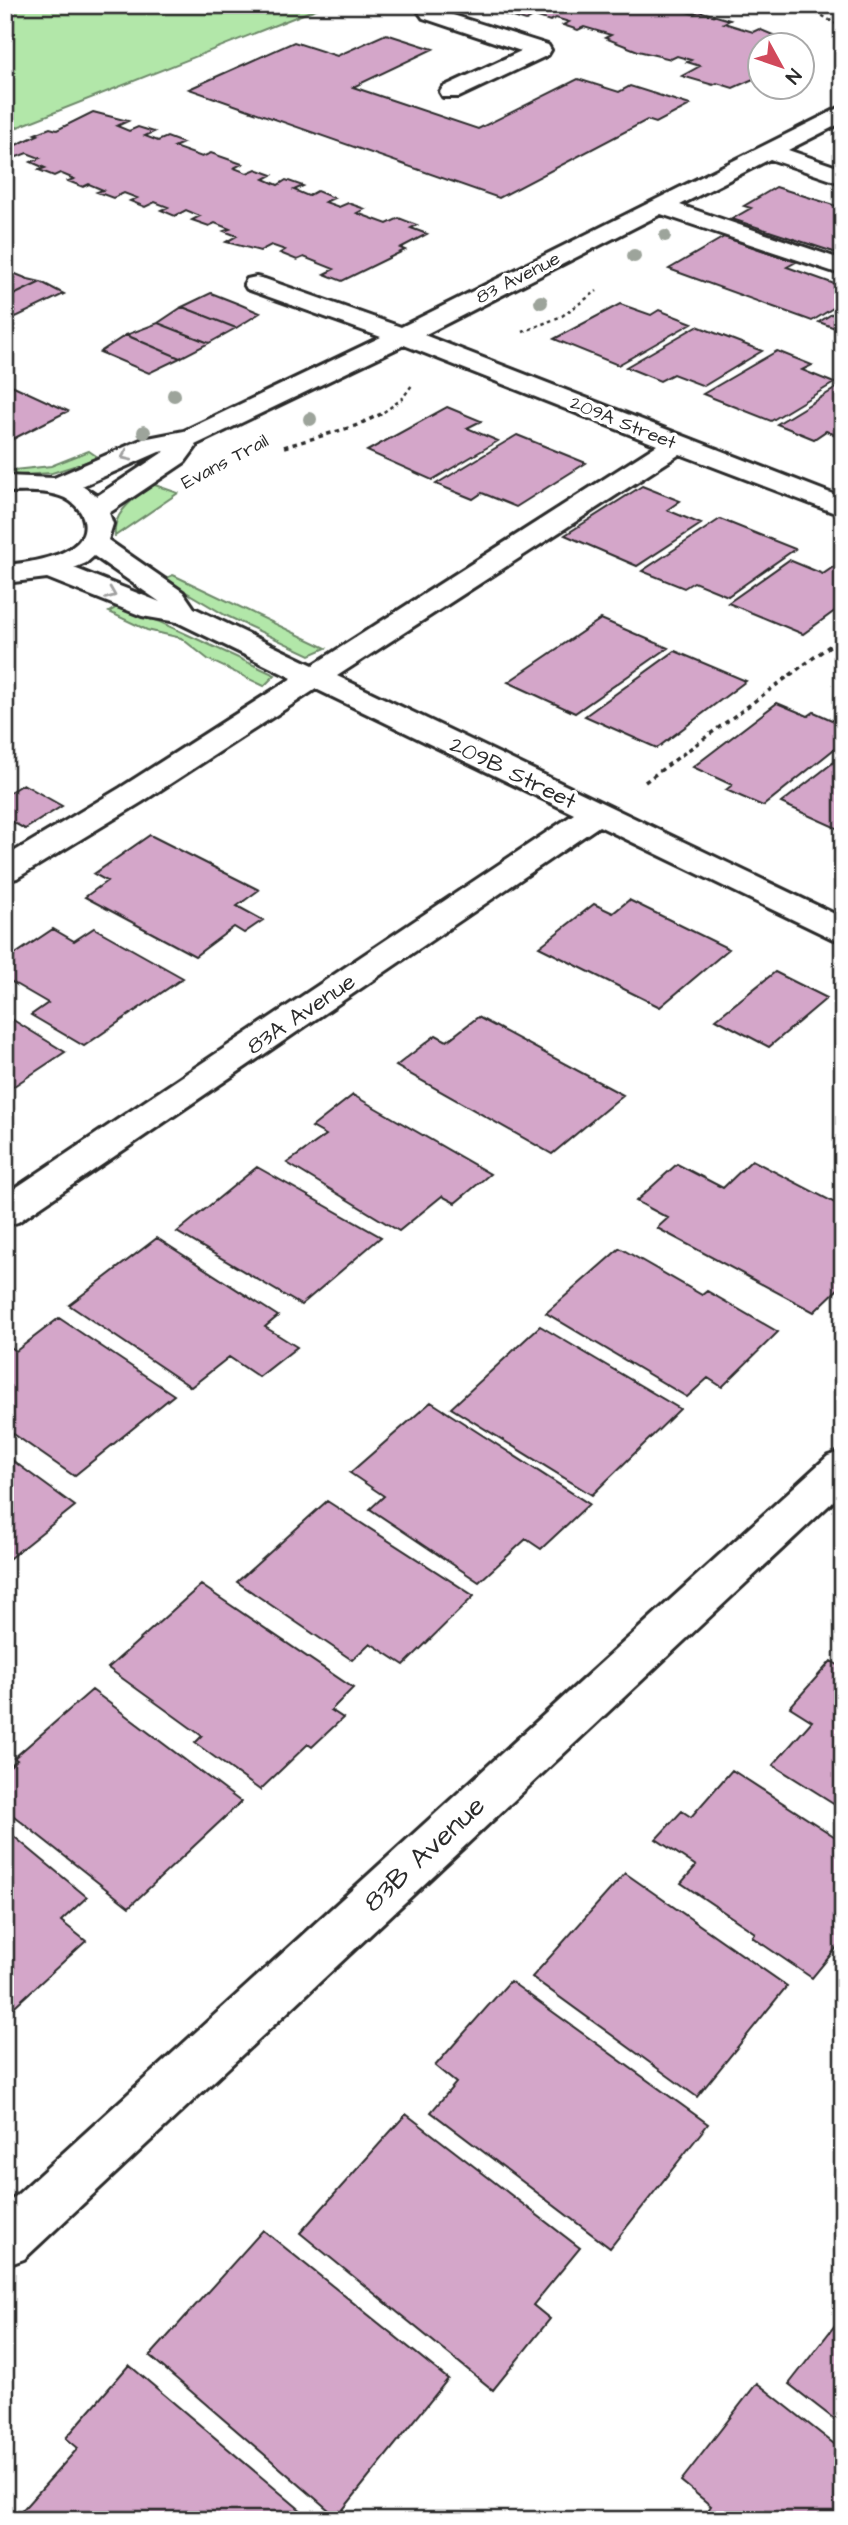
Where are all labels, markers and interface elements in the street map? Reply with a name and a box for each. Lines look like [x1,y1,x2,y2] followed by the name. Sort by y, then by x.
[746,32,816,102] north arrow
[779,63,807,89] text: N
[471,245,565,311] street label: 83 Avenue
[566,389,680,457] street label: 209A Street
[177,428,273,496] street label: Evans Trail
[120,448,133,462] one-way arrow
[104,585,116,599] one-way arrow
[444,729,582,818] street label: 209B Street
[240,966,362,1062] street label: 83A Avenue
[354,1787,494,1921] street label: 83B Avenue

